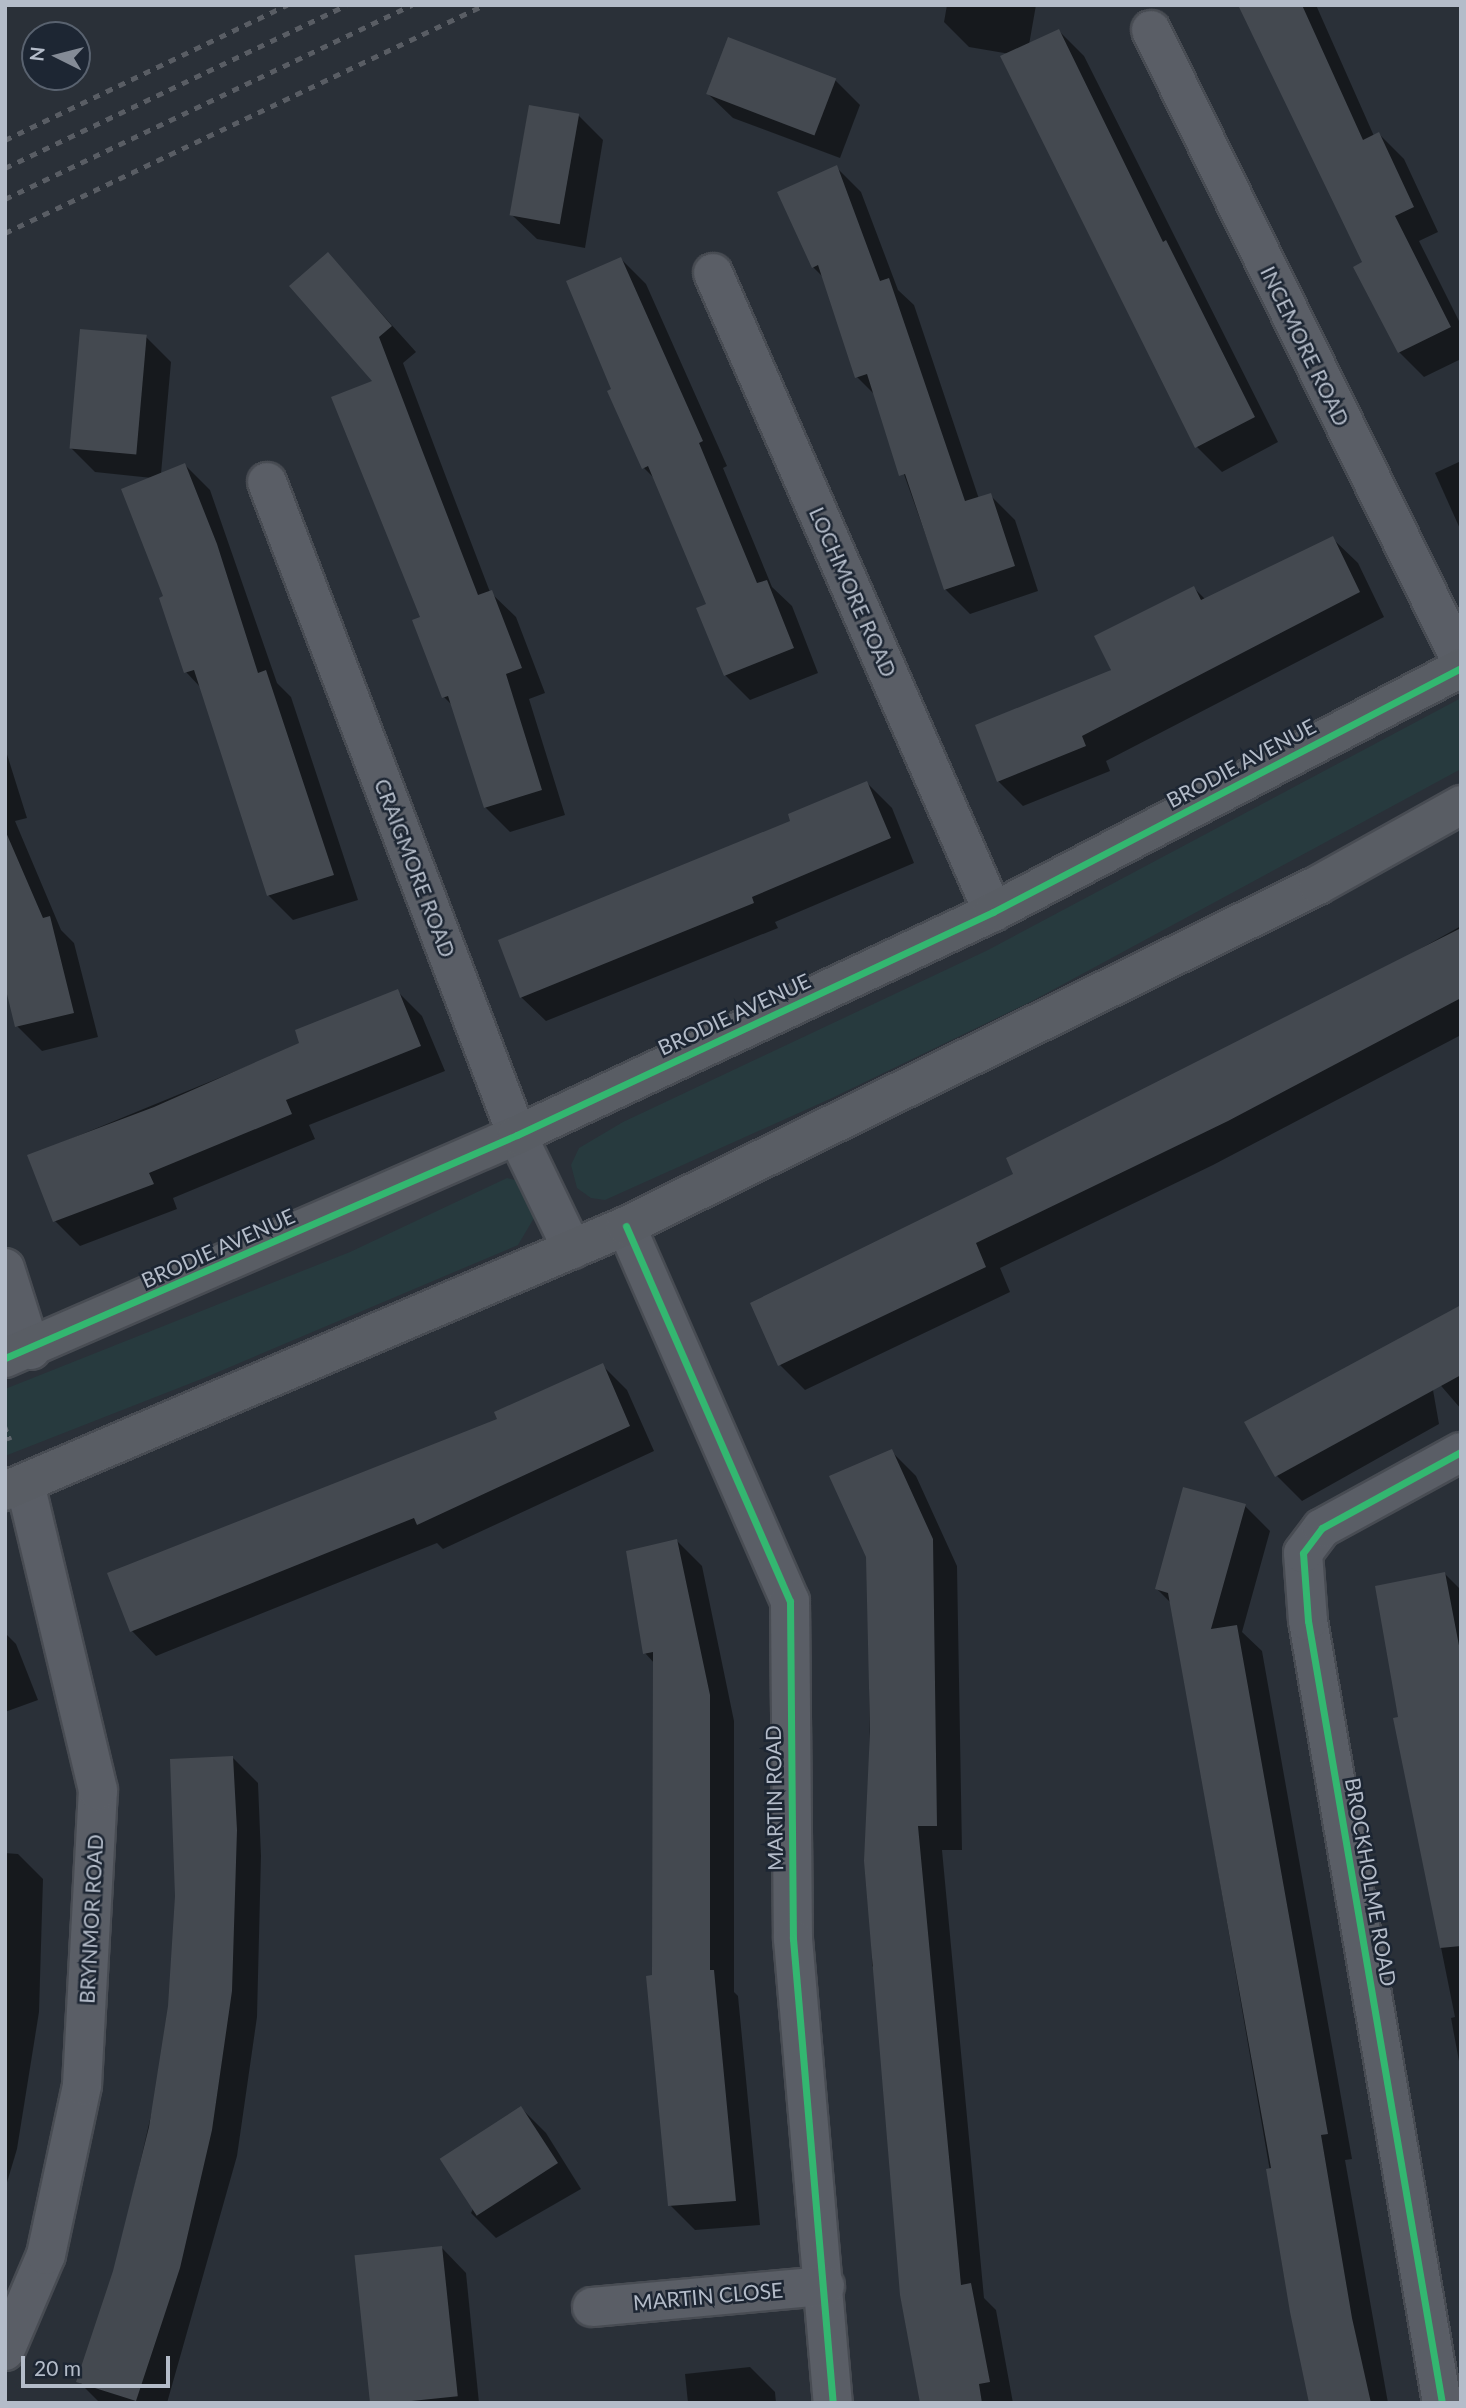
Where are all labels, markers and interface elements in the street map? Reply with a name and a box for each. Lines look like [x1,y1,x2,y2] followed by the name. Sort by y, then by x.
[21,21,91,91] north arrow
[24,45,49,62] text: N
[1255,262,1355,430] street label: INCEMORE ROAD
[804,503,902,681] street label: LOCHMORE ROAD
[1162,713,1320,813] street label: BRODIE AVENUE
[369,775,461,961] street label: CRAIGMORE ROAD
[654,968,814,1060] street label: BRODIE AVENUE
[137,1203,299,1293] street label: BRODIE AVENUE
[760,1725,788,1871] street label: MARTIN ROAD
[1340,1776,1402,1988] street label: BROCKHOLME ROAD
[74,1834,108,2004] street label: BRYNMOR ROAD
[632,2277,784,2315] street label: MARTIN CLOSE
[24,2342,173,2386] scale bar
[34,2355,81,2380] text: 20 m

